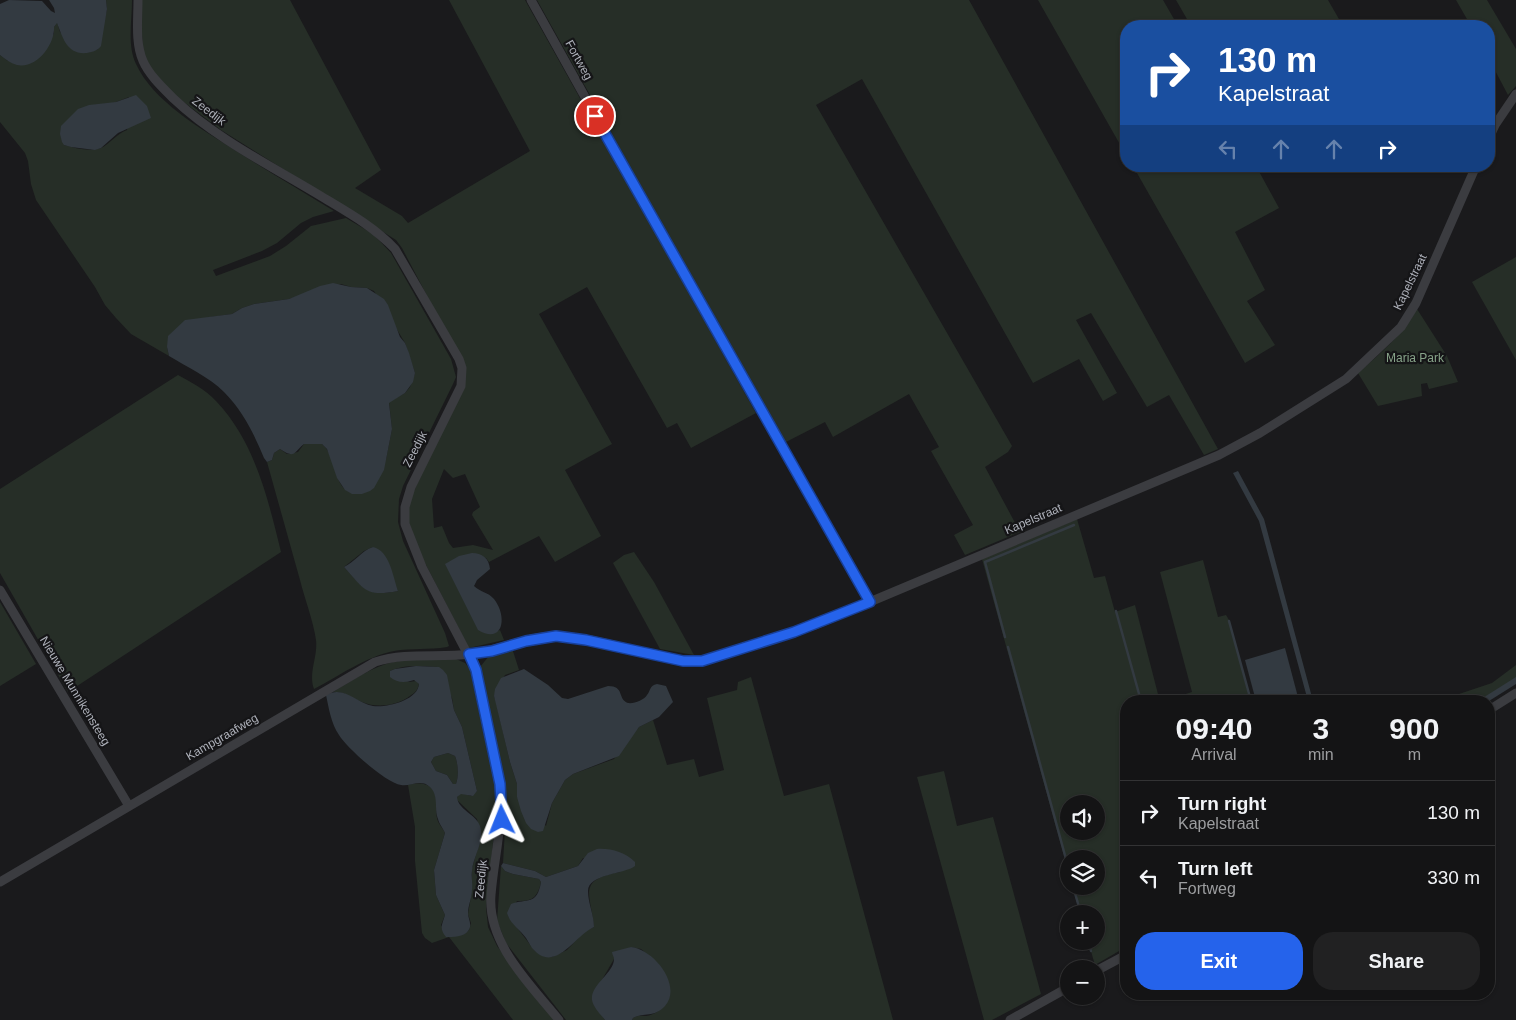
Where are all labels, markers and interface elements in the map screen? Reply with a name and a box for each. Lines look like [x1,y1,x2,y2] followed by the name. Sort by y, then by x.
[562,38,596,82] street label: Fortweg
[1135,40,1200,105] icon: right
[1218,40,1317,79] text: 130 m
[1218,81,1329,106] text: Kapelstraat
[189,94,229,129] street label: Zeedijk
[574,95,616,137] pin
[581,102,609,130] icon: arrive
[1214,135,1242,163] icon: left
[1267,135,1295,163] icon: ahead
[1320,135,1348,163] icon: ahead
[1373,135,1401,163] icon: right
[1390,251,1430,312] street label: Kapelstraat
[1386,351,1445,365] park label: Maria Park
[400,428,430,469] street label: Zeedijk
[1002,500,1064,537] street label: Kapelstraat
[37,634,113,748] street label: Nieuwe Munnikensteeg
[184,711,260,763] street label: Kampgraafweg
[1176,712,1252,745] text: 09:40
[1312,712,1329,745] text: 3
[1389,712,1439,745] text: 900
[1191,746,1237,763] text: Arrival
[1308,746,1334,763] text: min
[1408,746,1421,763] text: m
[475,793,527,845] position arrow
[1178,793,1266,814] text: Turn right
[1060,795,1105,1005] map controls
[1060,795,1105,840] button: sound
[1135,799,1163,827] icon: right
[1427,802,1480,823] text: 130 m
[1178,815,1259,832] text: Kapelstraat
[1060,850,1105,895] button: layers
[472,858,490,899] street label: Zeedijk
[1178,858,1253,879] text: Turn left
[1135,864,1163,892] icon: left
[1427,867,1480,888] text: 330 m
[1178,880,1236,897] text: Fortweg
[1060,905,1105,950] button: +
[1135,932,1303,990] button: Exit
[1313,932,1480,990] button: Share
[1060,960,1105,1005] button: −

